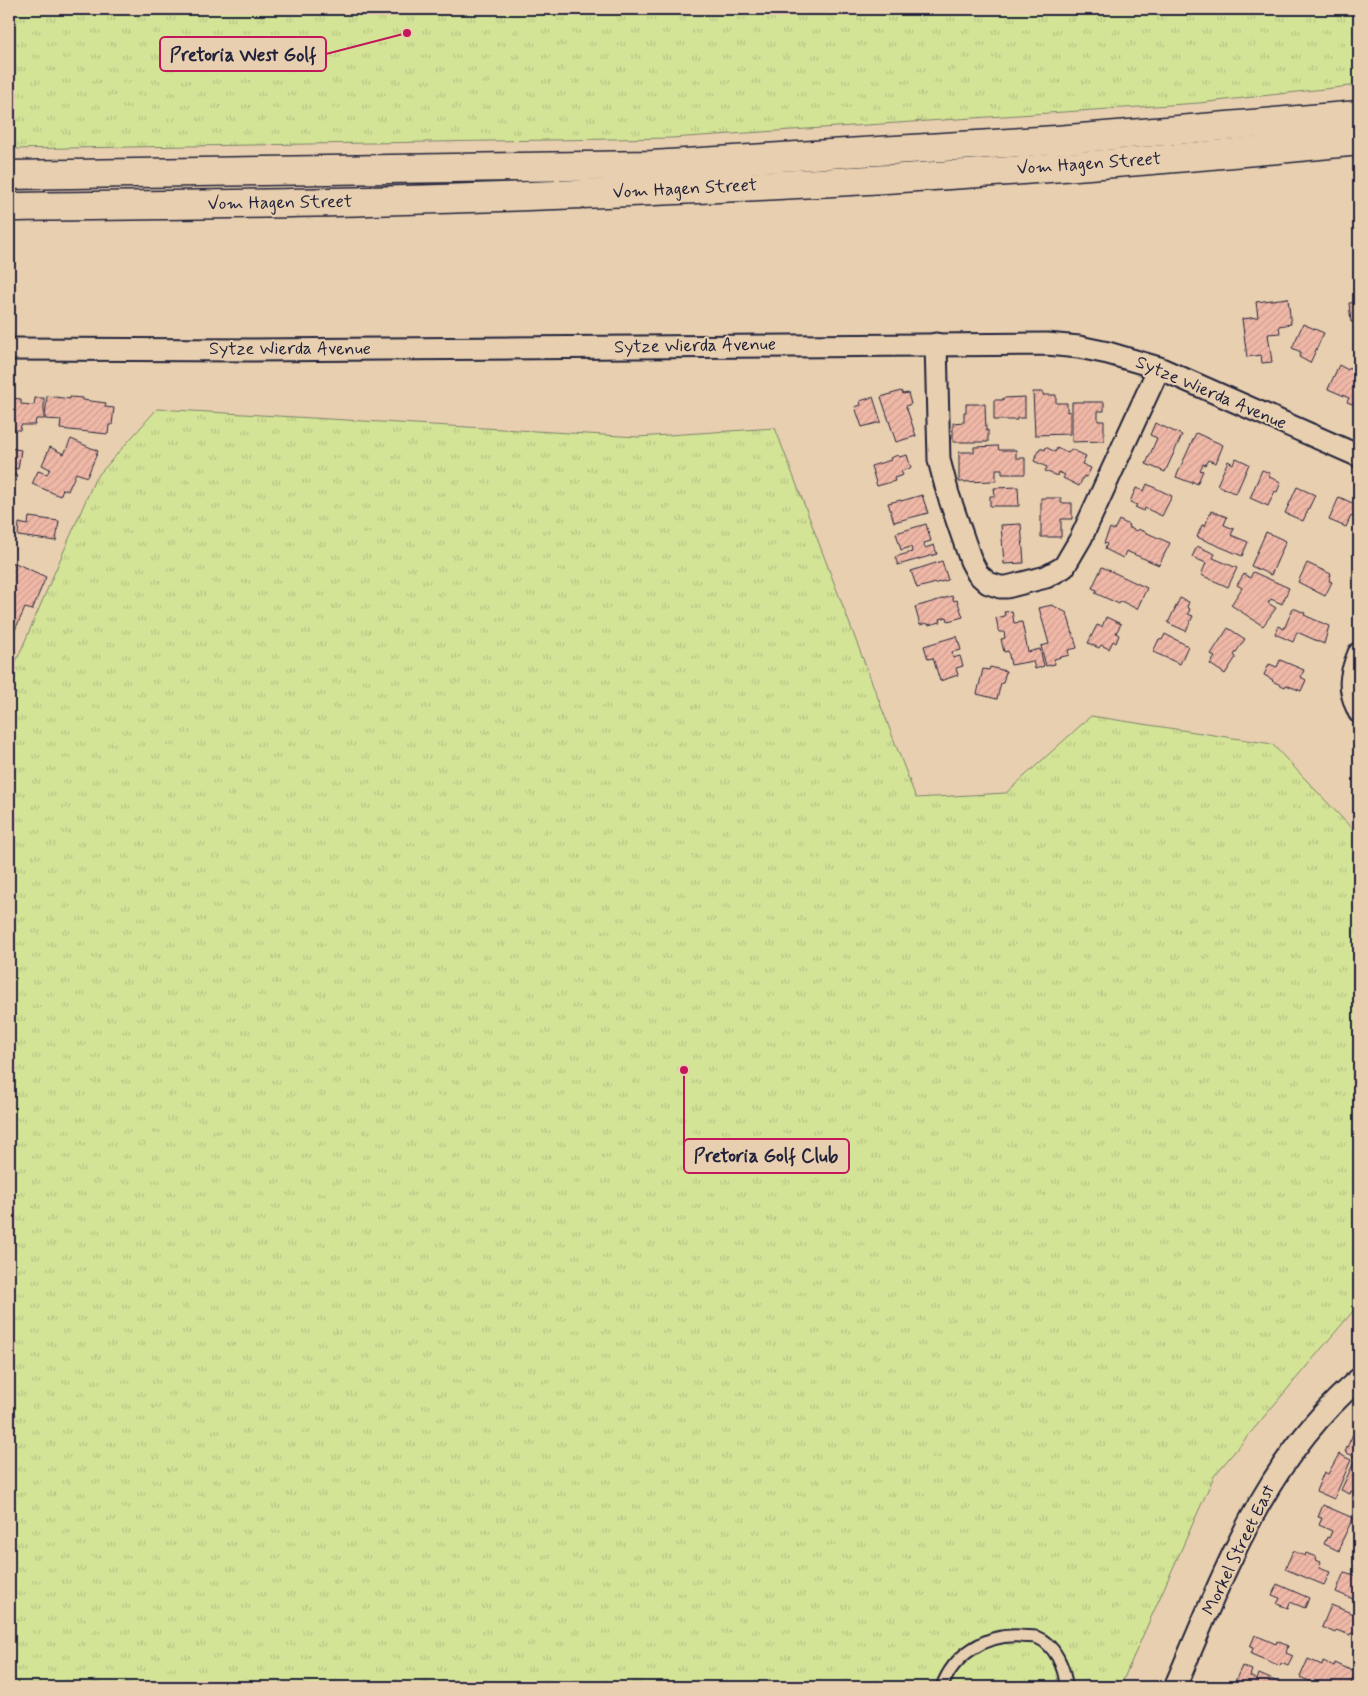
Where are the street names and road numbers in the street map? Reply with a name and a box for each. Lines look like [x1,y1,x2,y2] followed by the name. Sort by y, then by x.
[1016,147,1162,181] street label: Vom Hagen Street
[612,173,758,205] street label: Vom Hagen Street
[207,190,353,216] street label: Vom Hagen Street
[614,333,776,359] street label: Sytze Wierda Avenue
[209,337,371,361] street label: Sytze Wierda Avenue
[1132,350,1290,436] street label: Sytze Wierda Avenue
[1197,1480,1281,1619] street label: Morkel Street East

